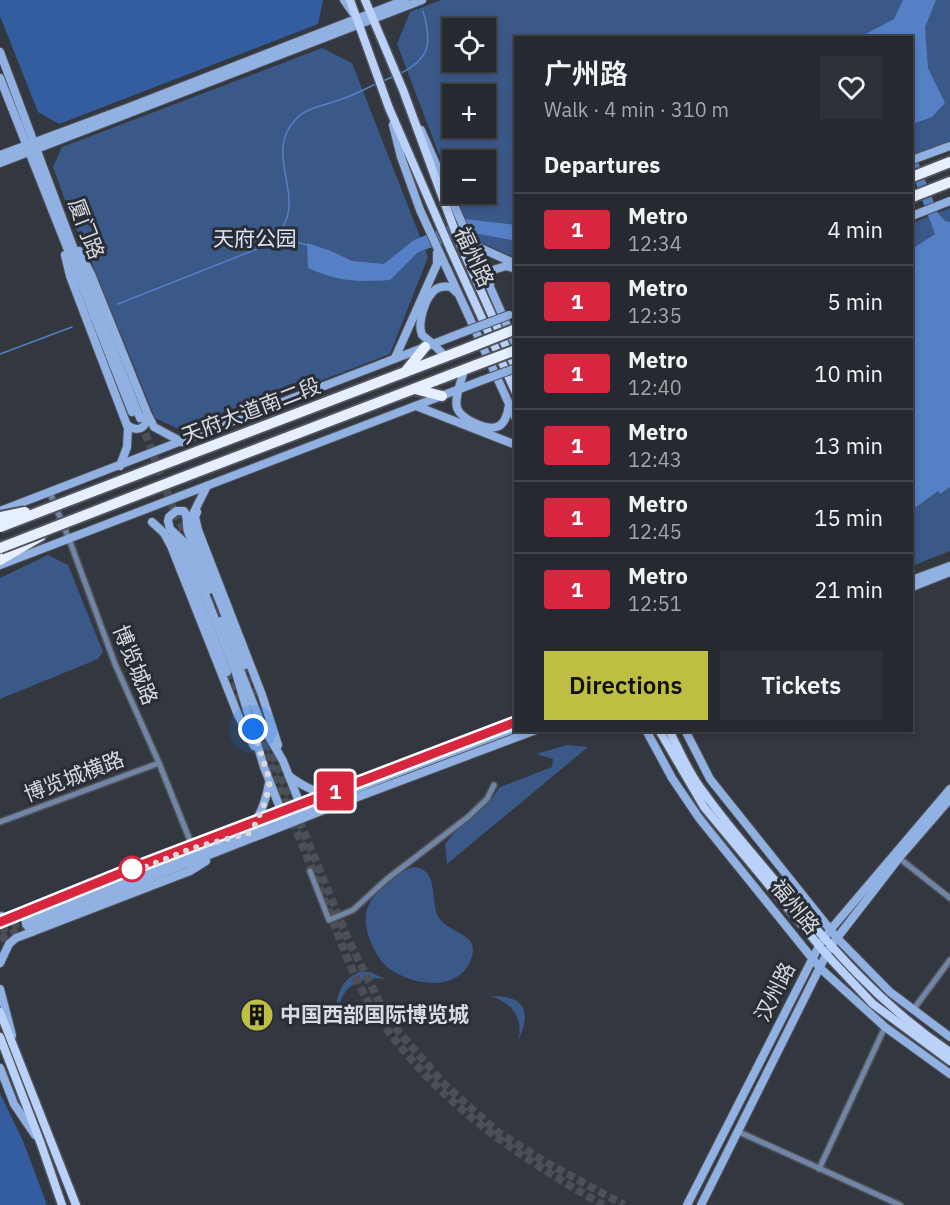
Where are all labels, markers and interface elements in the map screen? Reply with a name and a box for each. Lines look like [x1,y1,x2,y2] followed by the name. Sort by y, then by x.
[442,18,496,204] map controls
[442,18,496,72] button: locate
[544,55,628,92] text: 广州路
[820,56,883,119] button: heart
[442,84,496,138] button: +
[544,96,729,123] text: Walk · 4 min · 310 m
[442,150,496,204] button: −
[544,150,660,179] text: Departures
[63,194,111,263] street label: 厦门路
[628,201,688,230] text: Metro
[571,215,583,243] text: 1
[827,215,883,244] text: 4 min
[449,222,501,291] street label: 福州路
[213,224,297,252] park label: 天府公园
[628,230,682,257] text: 12:34
[628,273,688,302] text: Metro
[571,287,583,315] text: 1
[827,287,883,316] text: 5 min
[628,302,682,329] text: 12:35
[628,345,688,374] text: Metro
[571,359,583,387] text: 1
[814,359,883,388] text: 10 min
[177,371,324,449] street label: 天府大道南二段
[628,374,682,401] text: 12:40
[628,417,688,446] text: Metro
[571,431,583,459] text: 1
[814,431,883,460] text: 13 min
[628,446,682,473] text: 12:43
[628,489,688,518] text: Metro
[571,503,583,531] text: 1
[814,503,883,532] text: 15 min
[628,518,682,545] text: 12:45
[628,561,688,590] text: Metro
[571,575,583,603] text: 1
[814,575,883,604] text: 21 min
[628,590,682,617] text: 12:51
[107,620,165,709] street label: 博览城路
[544,651,708,720] button: Directions
[720,651,883,720] button: Tickets
[238,714,268,744] your location
[20,744,128,808] street label: 博览城横路
[316,772,354,810] line badge: 1
[329,777,341,805] text: 1
[119,856,145,882] unlabelled marker
[765,873,826,940] street label: 福州路
[747,957,801,1026] street label: 汉州路
[239,997,275,1033] building icon: 中国西部国际博览城
[280,1000,469,1028] place label: 中国西部国际博览城

